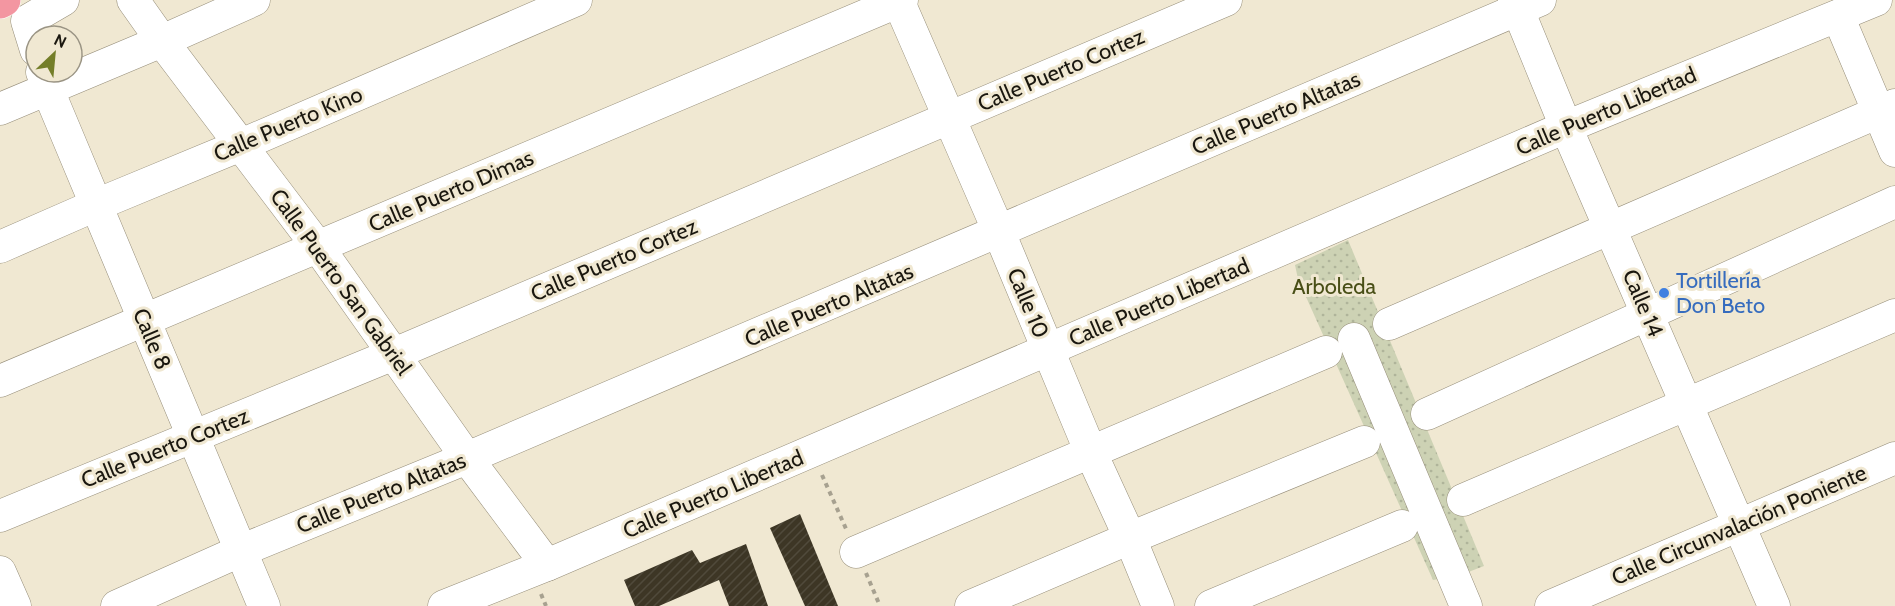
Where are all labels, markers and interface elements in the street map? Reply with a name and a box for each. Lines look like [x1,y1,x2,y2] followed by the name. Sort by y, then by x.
[974,23,1148,117] street label: Calle Puerto Cortez
[24,24,84,84] north arrow
[51,30,70,52] text: N
[1512,61,1700,161] street label: Calle Puerto Libertad
[1188,65,1364,161] street label: Calle Puerto Altatas
[209,80,367,168] street label: Calle Puerto Kino
[364,144,538,238] street label: Calle Puerto Dimas
[264,184,418,381] street label: Calle Puerto San Gabriel
[527,213,701,307] street label: Calle Puerto Cortez
[1065,252,1253,352] street label: Calle Puerto Libertad
[741,257,917,353] street label: Calle Puerto Altatas
[1001,264,1055,342] street label: Calle 10
[1617,265,1669,341] street label: Calle 14
[1676,267,1765,319] place label: Tortillería Don Beto
[1292,273,1376,300] park label: Arboleda
[1657,286,1671,300] marker: Tortillería Don Beto
[127,304,177,374] street label: Calle 8
[77,402,253,494] street label: Calle Puerto Cortez
[619,444,807,544] street label: Calle Puerto Libertad
[292,447,470,539] street label: Calle Puerto Altatas
[1608,459,1870,591] street label: Calle Circunvalación Poniente

